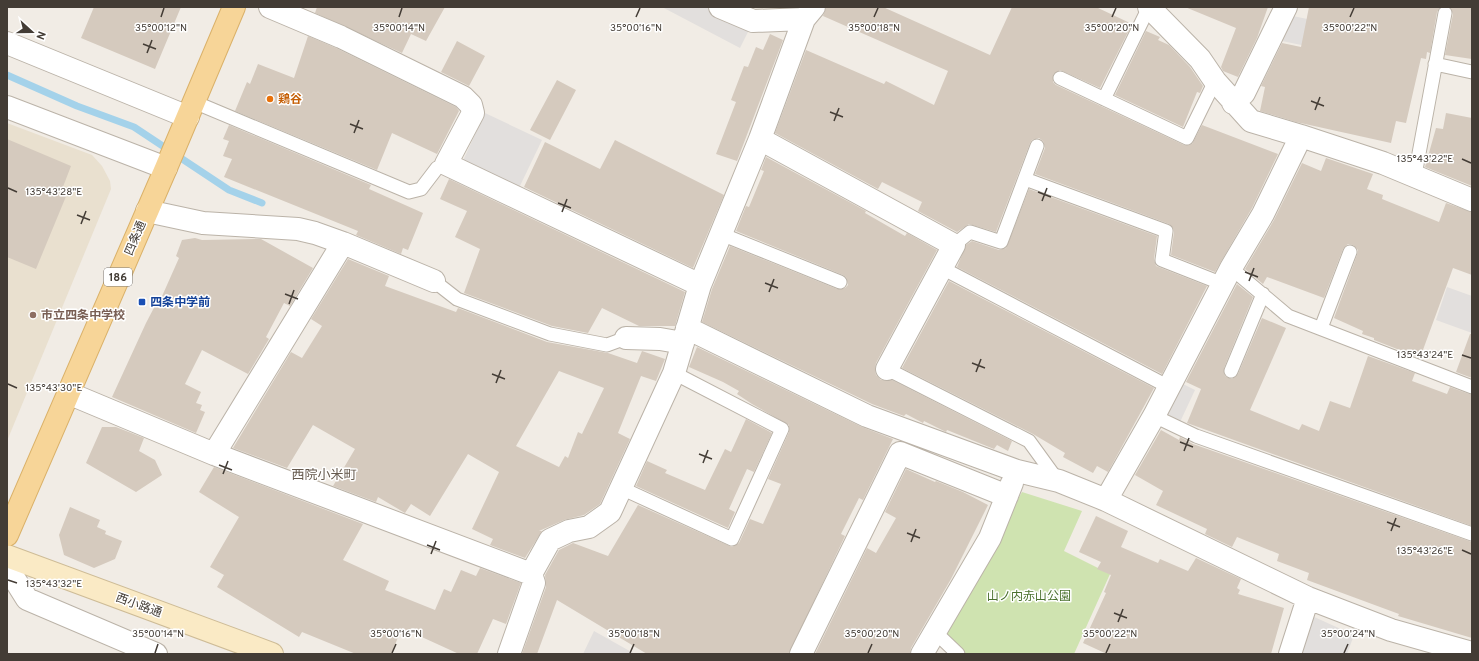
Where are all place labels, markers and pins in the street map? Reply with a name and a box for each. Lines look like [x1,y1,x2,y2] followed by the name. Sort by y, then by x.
[278,92,302,108] place label: 鶏谷
[265,94,275,104] marker: 鶏谷
[150,295,210,311] place label: 四条中学前
[137,297,147,307] marker: 四条中学前
[41,308,125,324] place label: 市立四条中学校
[28,310,38,320] marker: 市立四条中学校

